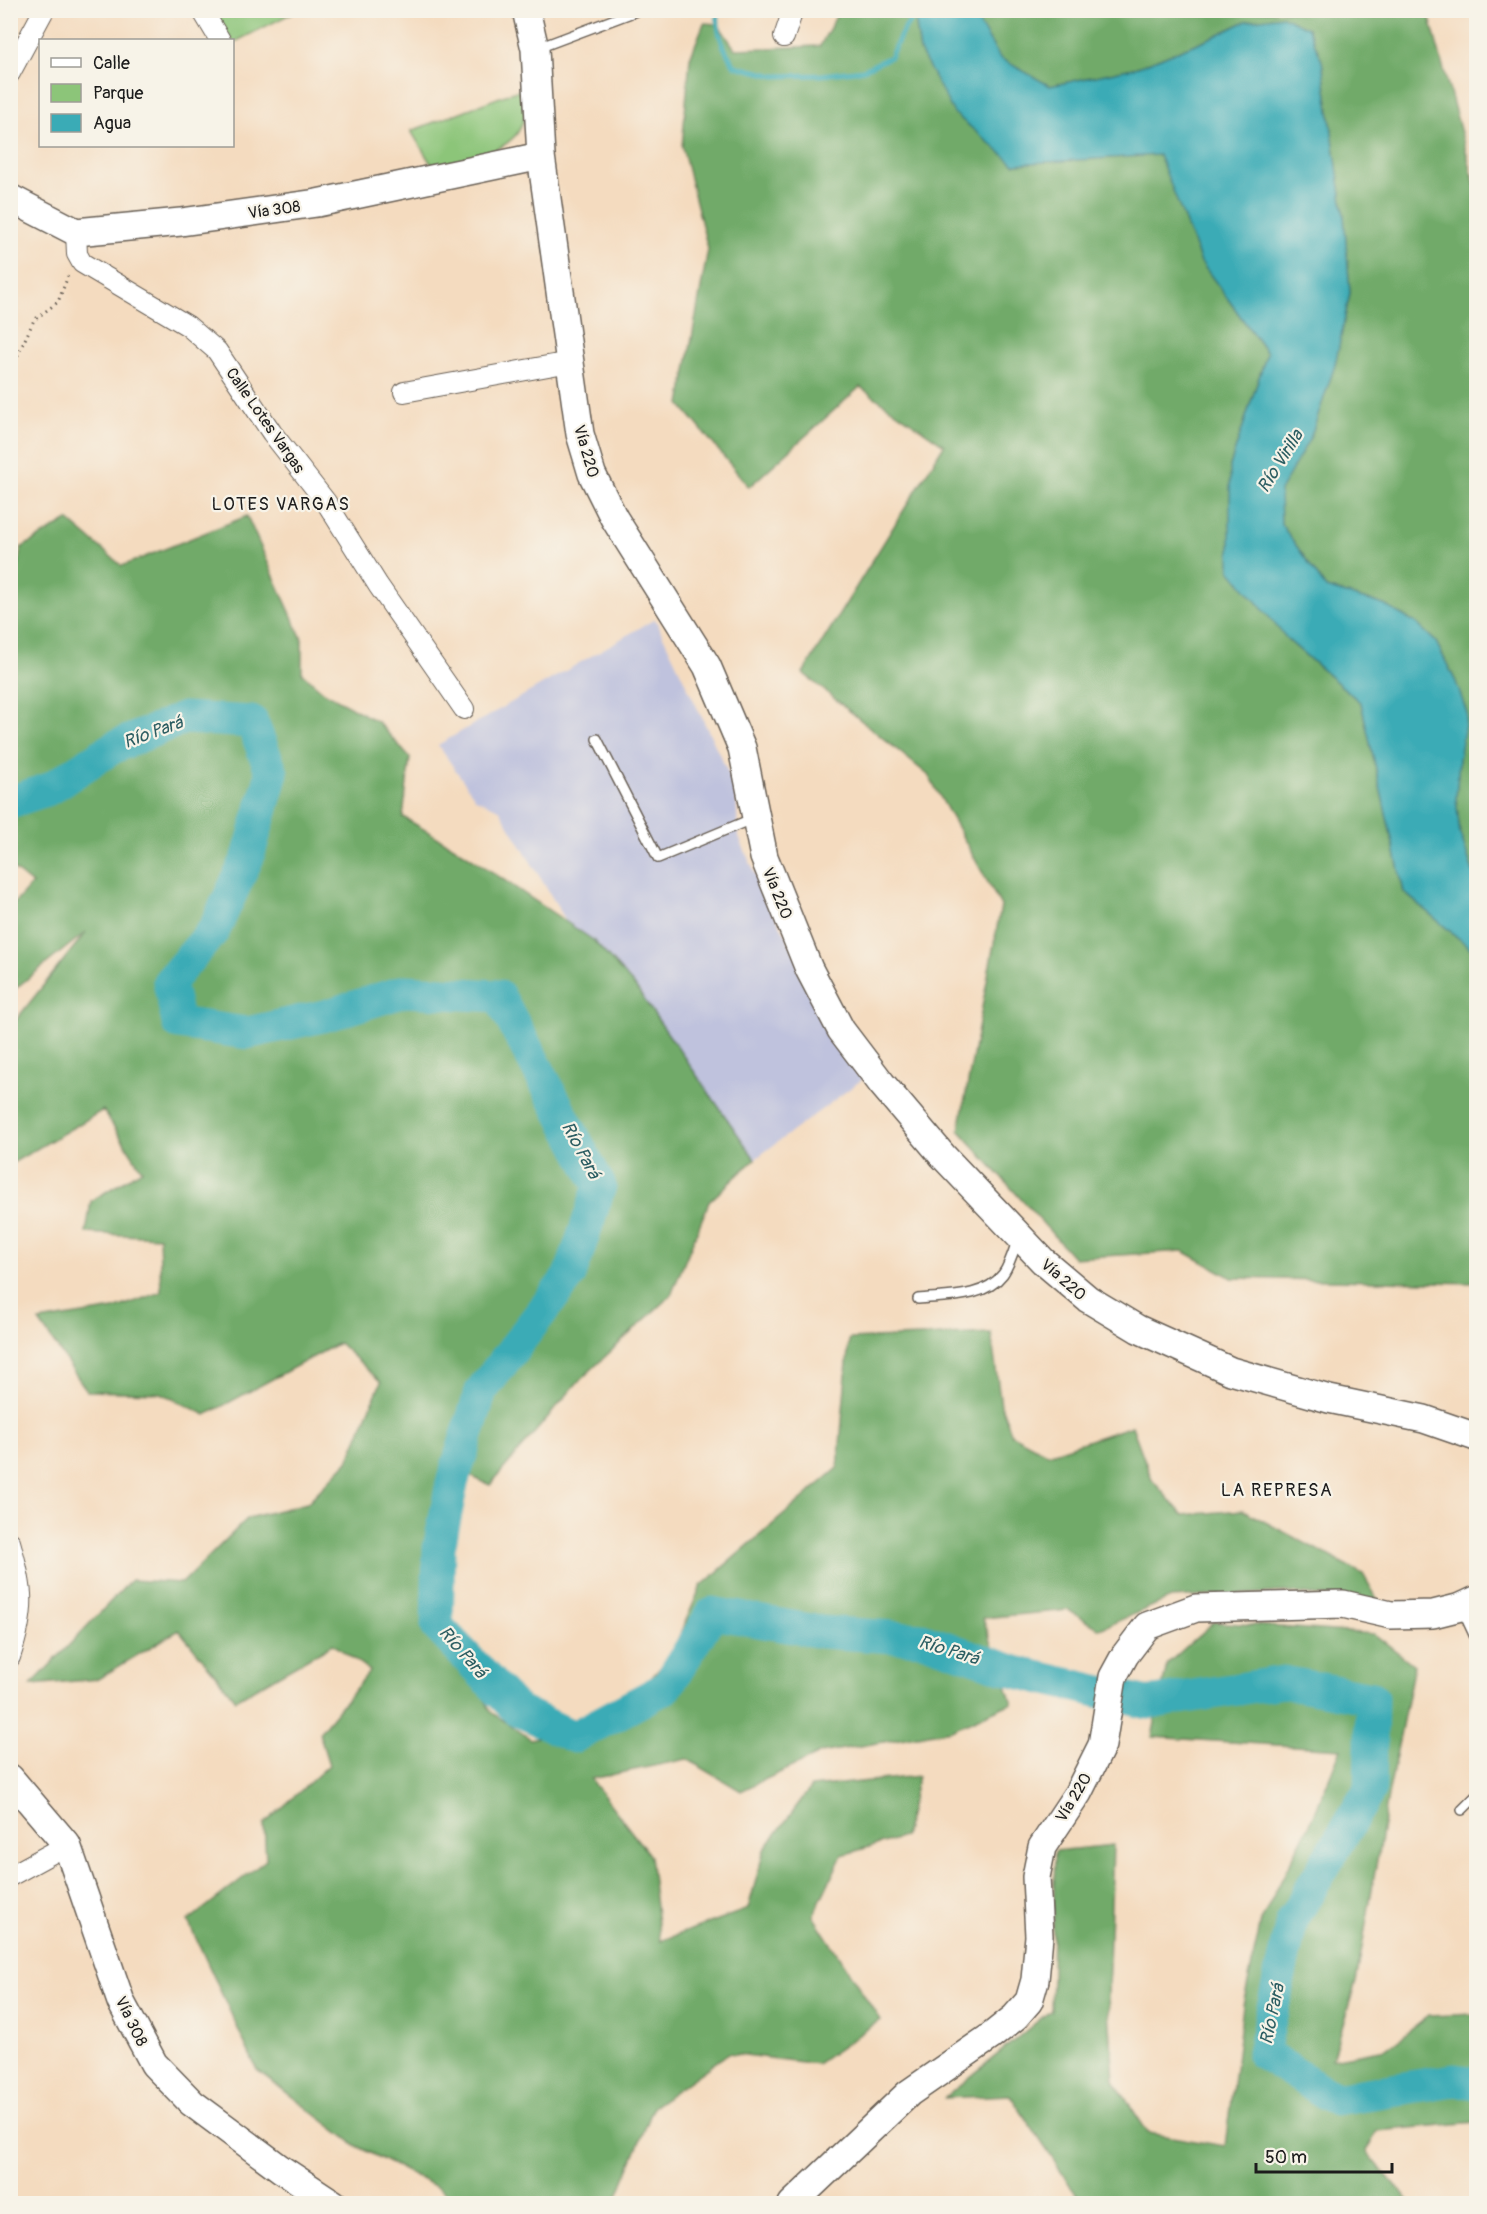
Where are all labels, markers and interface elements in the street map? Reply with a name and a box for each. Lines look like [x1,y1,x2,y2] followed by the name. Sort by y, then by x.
[39,39,234,147] legend
[93,52,130,75] text: Calle
[93,82,143,105] text: Parque
[93,112,131,135] text: Agua
[247,196,302,224] street label: Vía 308
[221,364,309,477] street label: Calle Lotes Vargas
[569,423,603,480] street label: Vía 220
[1252,424,1309,497] water label: Río Virilla
[212,493,350,516] district label: LOTES VARGAS
[120,711,187,754] water label: Río Pará
[758,865,796,922] street label: Vía 220
[556,1118,606,1184] water label: Río Pará
[1036,1255,1090,1305] street label: Vía 220
[1221,1479,1333,1502] district label: LA REPRESA
[434,1622,493,1684] water label: Río Pará
[916,1630,983,1671] water label: Río Pará
[1051,1769,1096,1826] street label: Vía 220
[1255,1980,1290,2047] water label: Río Pará
[111,1993,152,2050] street label: Vía 308
[1256,2136,1392,2174] scale bar
[1265,2146,1307,2169] text: 50 m

